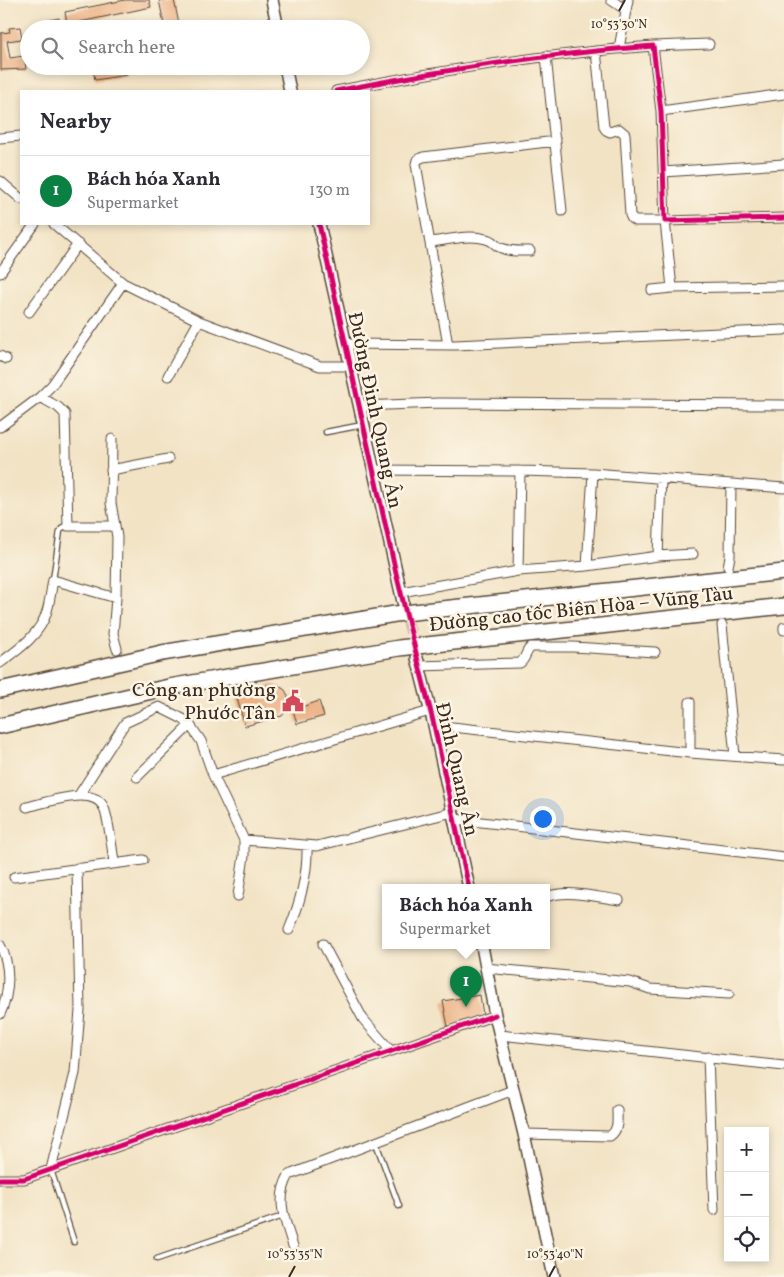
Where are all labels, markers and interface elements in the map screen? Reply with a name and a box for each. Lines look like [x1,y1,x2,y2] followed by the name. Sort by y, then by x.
[591,17,647,33] text: 10°53'30"N
[20,20,370,75] search box
[38,34,66,62] icon: search
[78,35,175,61] text: Search here
[40,108,111,137] text: Nearby
[87,167,221,193] text: Bách hóa Xanh
[53,180,59,202] text: 1
[309,180,350,202] text: 130 m
[87,193,179,215] text: Supermarket
[340,310,409,511] street label: Đường Đinh Quang Ân
[428,580,735,640] street label: Đường cao tốc Biên Hòa – Vũng Tàu
[132,677,276,728] place label: Công an phường Phước Tân
[280,688,306,714] public building icon: Công an phường Phước Tân
[427,700,485,839] street label: Đinh Quang Ân
[530,806,556,832] your location
[382,884,550,949] popup
[399,893,533,919] text: Bách hóa Xanh
[399,919,491,941] text: Supermarket
[450,966,482,1007] pin: 1
[724,1127,769,1262] map controls
[724,1127,769,1172] button: +
[724,1172,769,1217] button: −
[724,1217,769,1262] button: locate
[267,1247,323,1263] text: 10°53'35"N
[527,1247,583,1263] text: 10°53'40"N

